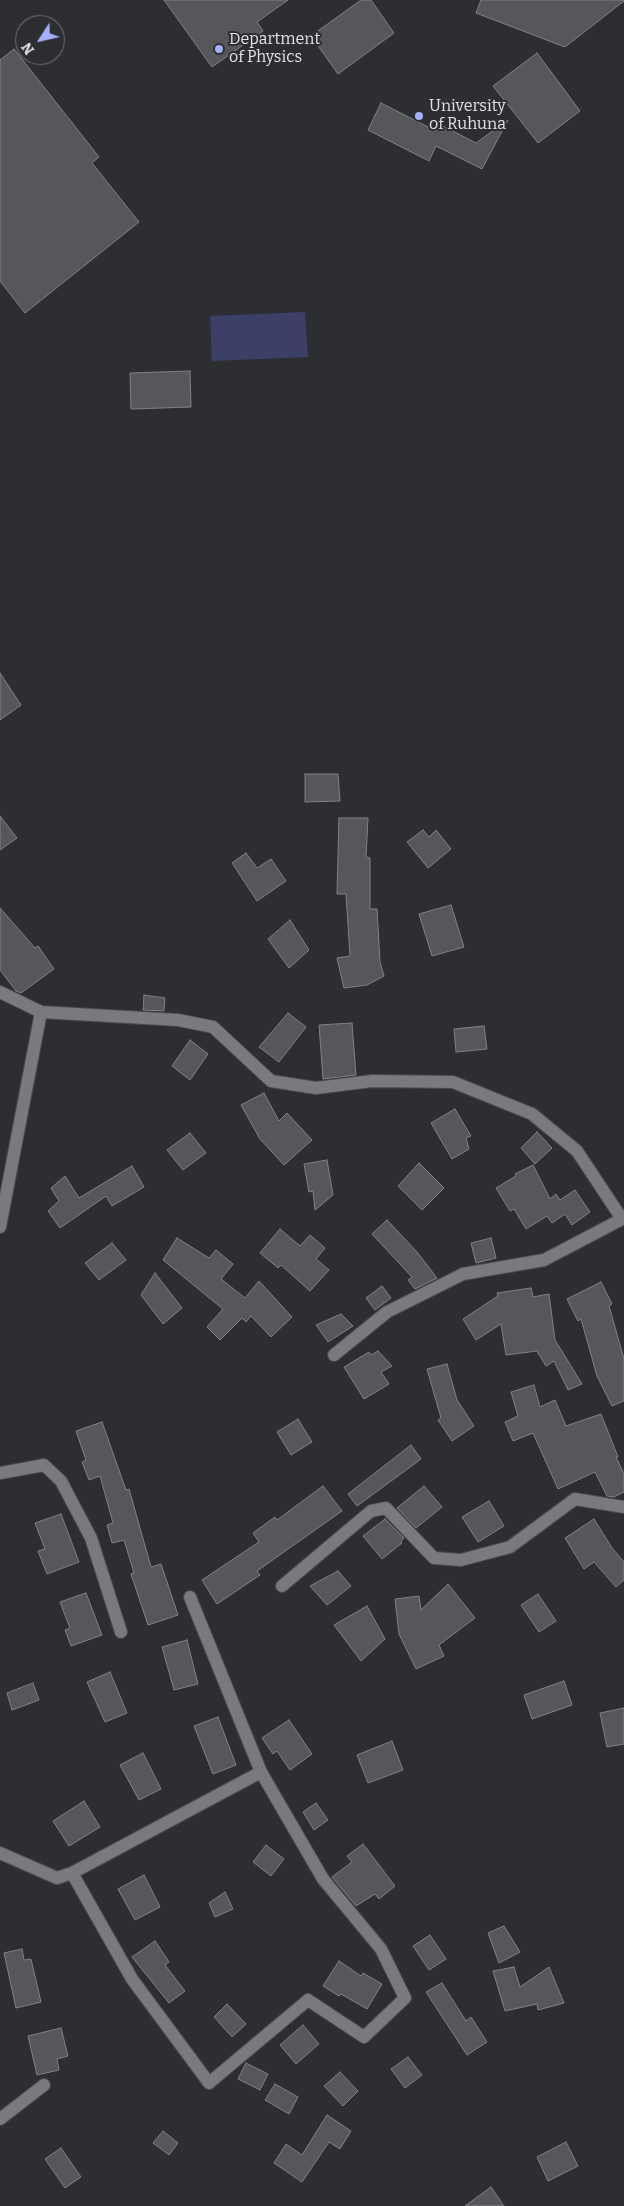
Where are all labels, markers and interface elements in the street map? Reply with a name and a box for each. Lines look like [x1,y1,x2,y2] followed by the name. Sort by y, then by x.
[15,15,65,65] north arrow
[229,30,320,68] place label: Department of Physics
[18,39,38,58] text: N
[213,43,225,55] marker: Department of Physics
[429,97,506,135] place label: University of Ruhuna
[413,110,425,122] marker: University of Ruhuna

